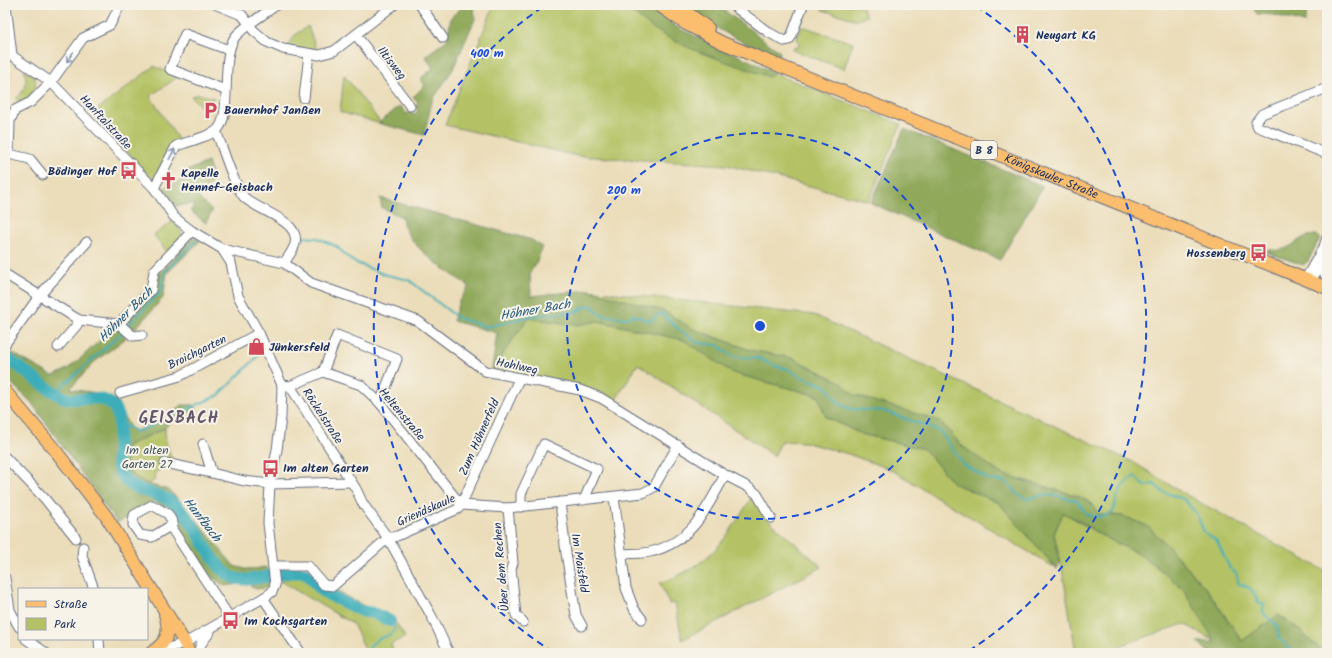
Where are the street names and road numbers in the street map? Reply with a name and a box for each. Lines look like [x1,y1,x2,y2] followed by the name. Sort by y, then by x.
[372,42,411,85] street label: Iltisweg
[75,90,137,155] street label: Hanftalstraße
[971,141,997,159] road number: B 8
[1001,149,1102,204] street label: Königskauler Straße
[165,330,230,375] street label: Broichgarten
[494,353,540,380] street label: Hohlweg
[374,383,430,446] street label: Heltenstraße
[297,384,348,449] street label: Röckelstraße
[454,395,505,479] street label: Zum Höhnerfeld
[394,489,459,532] street label: Griendskaule
[488,522,515,612] street label: Über dem Rechen
[565,532,594,595] street label: Im Maisfeld

